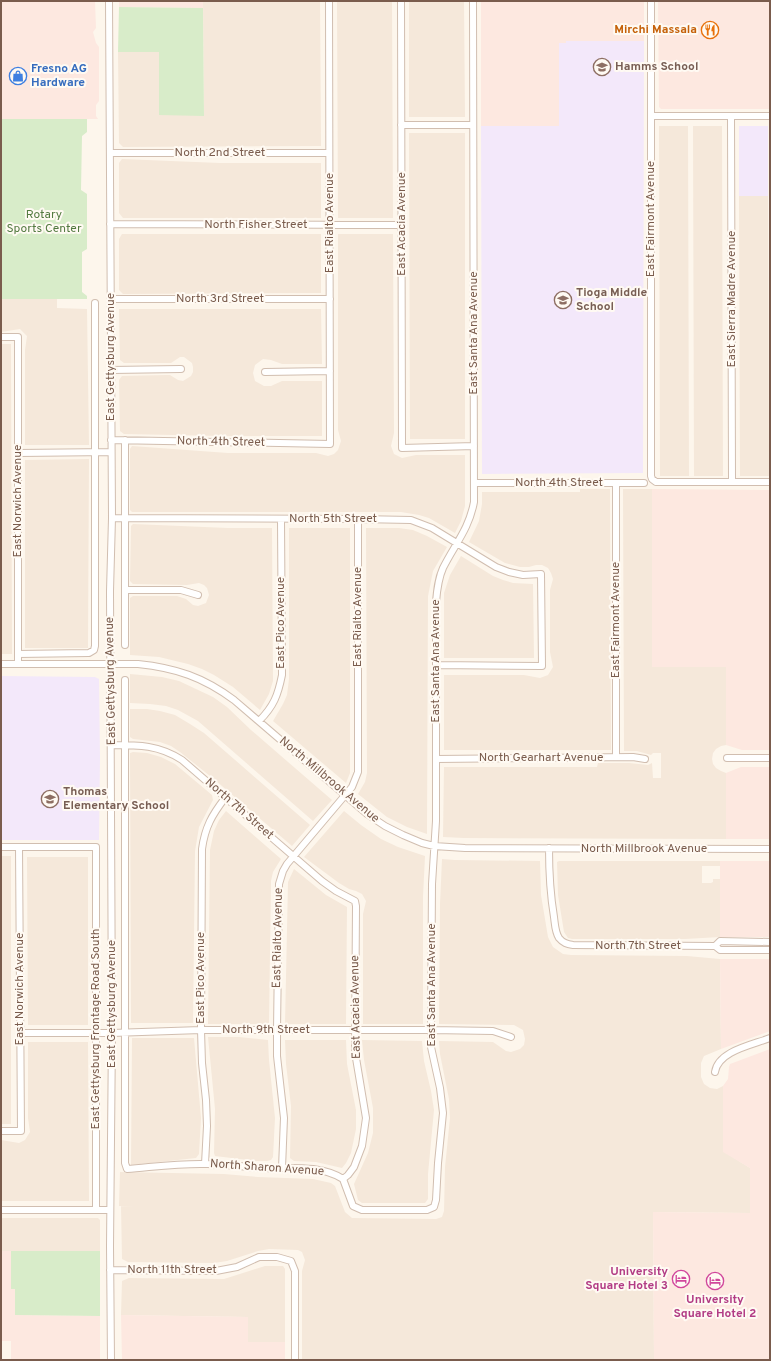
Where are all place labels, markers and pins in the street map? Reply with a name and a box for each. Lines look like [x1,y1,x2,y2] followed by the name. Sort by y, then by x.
[700,20,720,40] restaurant icon: Mirchi Massala
[614,22,697,38] place label: Mirchi Massala
[592,57,612,77] school or university icon: Hamms School
[615,59,698,75] place label: Hamms School
[31,61,87,91] place label: Fresno AG Hardware
[8,66,28,86] shop icon: Fresno AG Hardware
[576,285,648,315] place label: Tioga Middle School
[553,290,573,310] school or university icon: Tioga Middle School
[63,784,169,814] place label: Thomas Elementary School
[40,789,60,809] school or university icon: Thomas Elementary School
[585,1264,668,1294] place label: University Square Hotel 3
[671,1269,691,1289] hotel icon: University Square Hotel 3
[705,1271,725,1291] hotel icon: University Square Hotel 2
[674,1292,756,1322] place label: University Square Hotel 2

